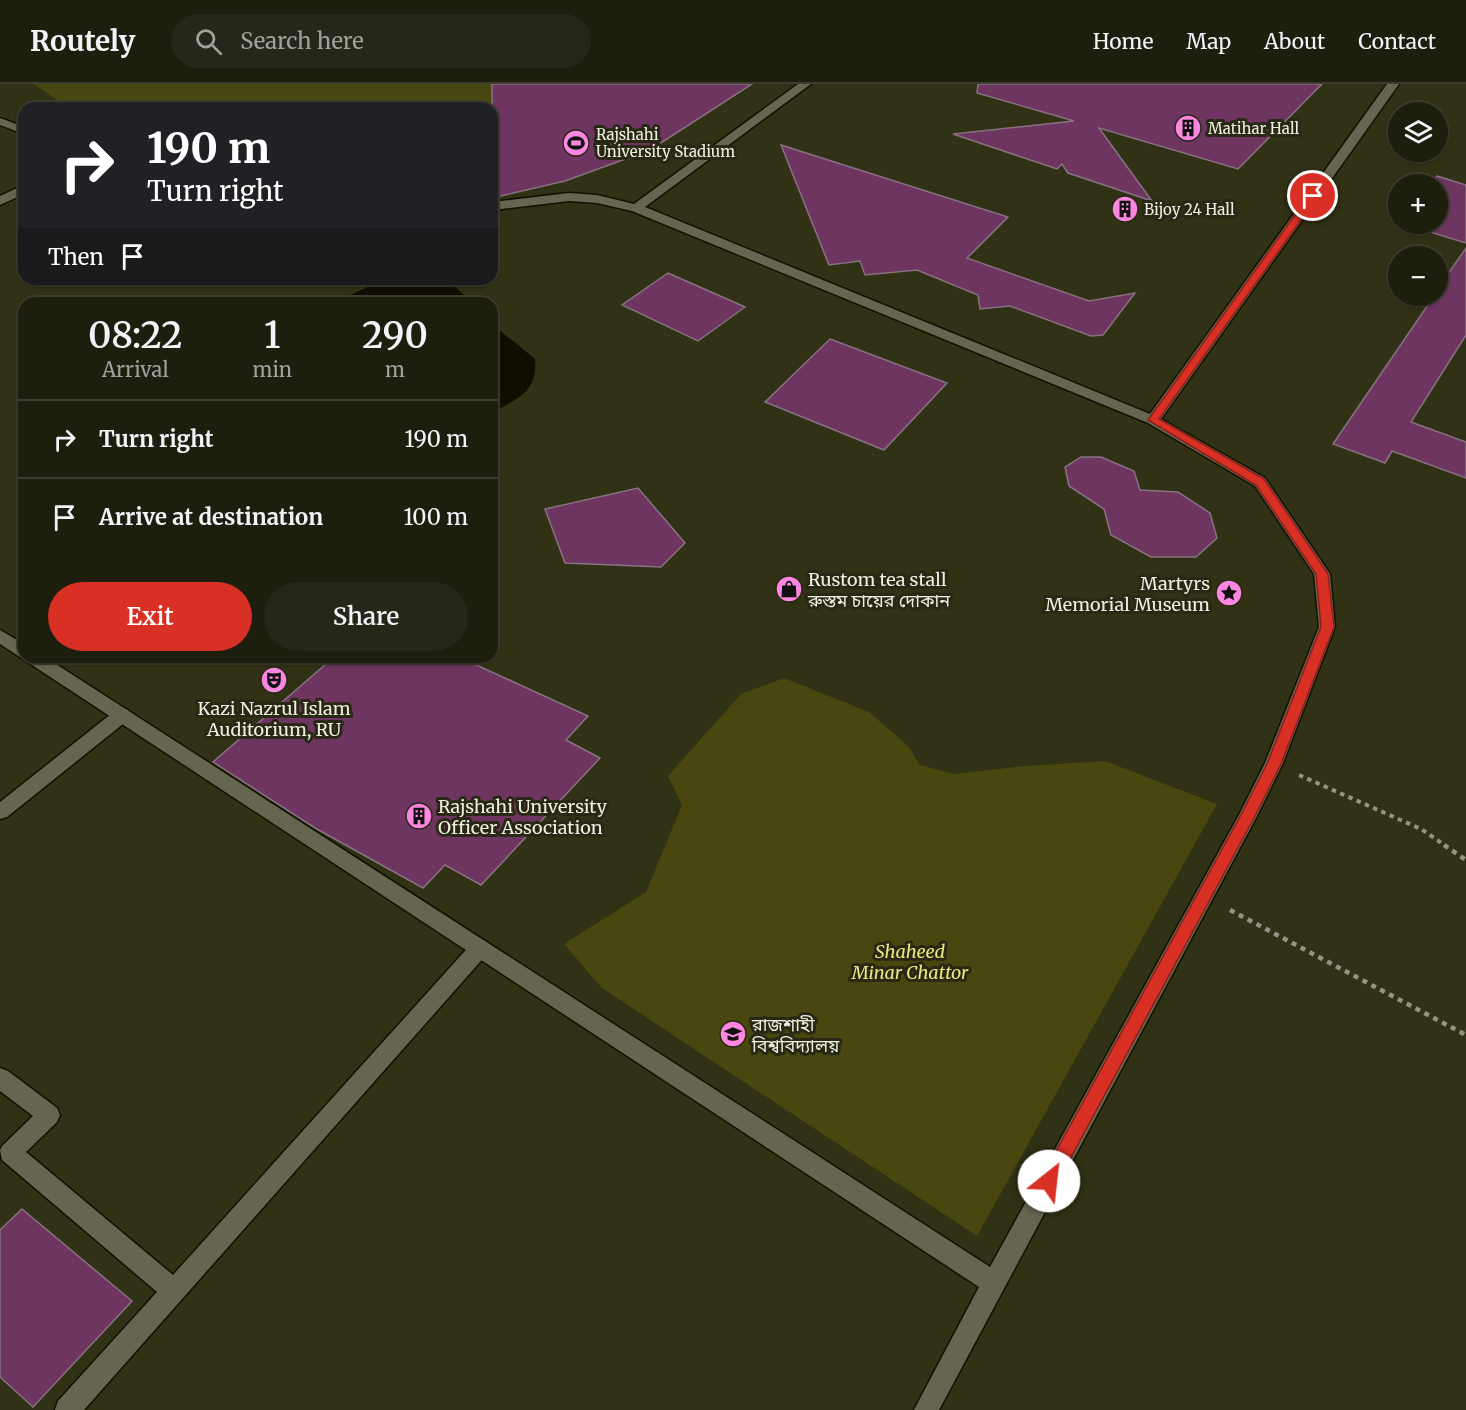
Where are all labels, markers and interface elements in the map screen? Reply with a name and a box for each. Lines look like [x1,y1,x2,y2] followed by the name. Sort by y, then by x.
[171,14,591,68] search box
[30,23,135,59] text: Routely
[192,25,225,58] icon: search
[240,27,364,55] text: Search here
[1093,28,1153,55] text: Home
[1186,28,1231,55] text: Map
[1264,28,1325,55] text: About
[1358,28,1436,55] text: Contact
[1388,102,1448,306] map controls
[1388,102,1448,162] button: layers
[1173,113,1203,143] building icon: Matihar Hall
[1208,119,1300,138] place label: Matihar Hall
[147,122,270,174] text: 190 m
[596,125,735,161] place label: Rajshahi University Stadium
[48,126,126,204] icon: right
[561,128,591,158] sports icon: Rajshahi University Stadium
[1287,170,1338,221] pin
[147,174,284,208] text: Turn right
[1388,174,1448,234] button: +
[1296,179,1329,212] icon: arrive
[1110,194,1140,224] building icon: Bijoy 24 Hall
[1144,200,1235,219] place label: Bijoy 24 Hall
[116,240,149,273] icon: arrive
[48,243,104,271] text: Then
[1388,246,1448,306] button: −
[88,313,183,358] text: 08:22
[264,313,281,358] text: 1
[362,313,428,358] text: 290
[102,357,169,382] text: Arrival
[253,357,292,382] text: min
[385,357,405,382] text: m
[48,423,81,456] icon: right
[99,425,213,453] text: Turn right
[405,425,468,453] text: 190 m
[48,501,81,534] icon: arrive
[99,503,323,531] text: Arrive at destination
[403,503,468,531] text: 100 m
[807,568,951,612] place label: Rustom tea stall রুস্তম চায়ের দোকান
[1045,572,1210,616] place label: Martyrs Memorial Museum
[774,574,804,604] shop icon: Rustom tea stall রুস্তম চায়ের দোকান
[1214,578,1244,608] place icon: Martyrs Memorial Museum
[48,582,252,651] button: Exit
[264,582,468,651] button: Share
[259,665,289,695] theatre icon: Kazi Nazrul Islam Auditorium, RU
[197,697,351,741] place label: Kazi Nazrul Islam Auditorium, RU
[438,795,607,839] place label: Rajshahi University Officer Association
[404,801,434,831] building icon: Rajshahi University Officer Association
[851,940,969,984] park label: Shaheed Minar Chattor
[751,1013,840,1057] place label: রাজশাহী বিশ্ববিদ্যালয়
[718,1019,748,1049] school or university icon: রাজশাহী বিশ্ববিদ্যালয়
[1017,1149,1081,1213] position arrow

